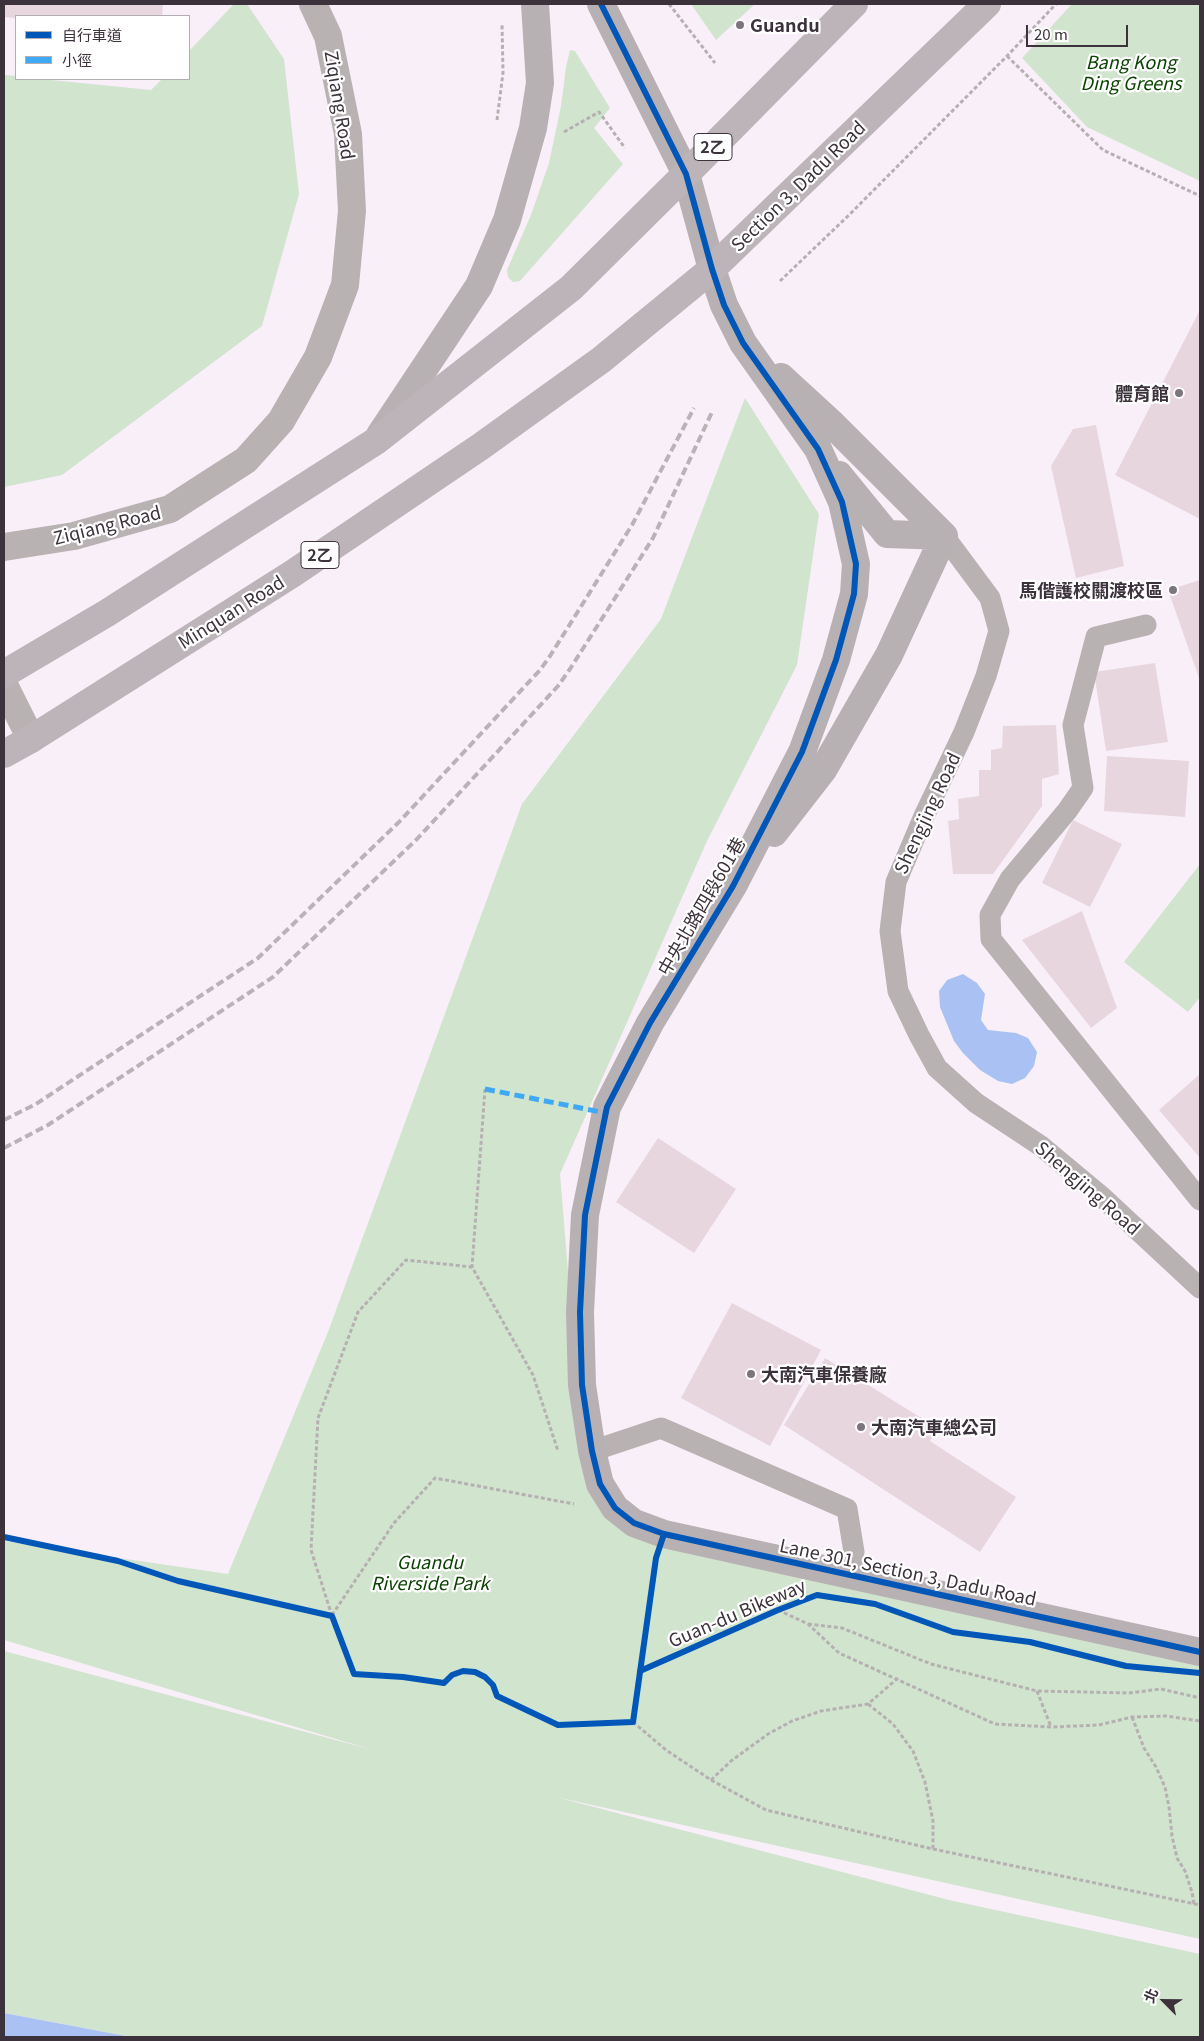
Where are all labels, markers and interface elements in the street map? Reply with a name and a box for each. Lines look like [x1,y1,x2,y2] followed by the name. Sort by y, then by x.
[750,14,820,36] place label: Guandu
[15,15,190,80] legend
[1029,15,1132,47] scale bar
[734,19,746,31] marker: Guandu
[1034,23,1068,44] text: 20 m
[62,24,122,45] text: 自行車道
[62,49,92,70] text: 小徑
[321,49,359,161] street label: Ziqiang Road
[1081,51,1181,94] park label: Bang Kong Ding Greens
[726,116,870,256] street label: Section 3, Dadu Road
[694,134,732,160] road number: 2乙
[1115,382,1169,404] place label: 體育館
[1173,387,1185,399] marker: 體育館
[51,501,163,549] street label: Ziqiang Road
[301,542,339,568] road number: 2乙
[174,571,288,653] street label: Minquan Road
[1019,579,1163,601] place label: 馬偕護校關渡校區
[1167,584,1179,596] marker: 馬偕護校關渡校區
[889,749,965,877] street label: Shengjing Road
[653,833,749,979] street label: 中央北路四段601巷
[1031,1137,1145,1239] street label: Shengjing Road
[761,1363,887,1385] place label: 大南汽車保養廠
[745,1368,757,1380] marker: 大南汽車保養廠
[871,1416,997,1438] place label: 大南汽車總公司
[855,1421,867,1433] marker: 大南汽車總公司
[778,1534,1038,1610] street label: Lane 301, Section 3, Dadu Road
[371,1551,489,1594] park label: Guandu Riverside Park
[665,1574,809,1652] street label: Guan-du Bikeway
[1139,1976,1189,2026] north arrow
[1138,1985,1162,2005] text: 北

